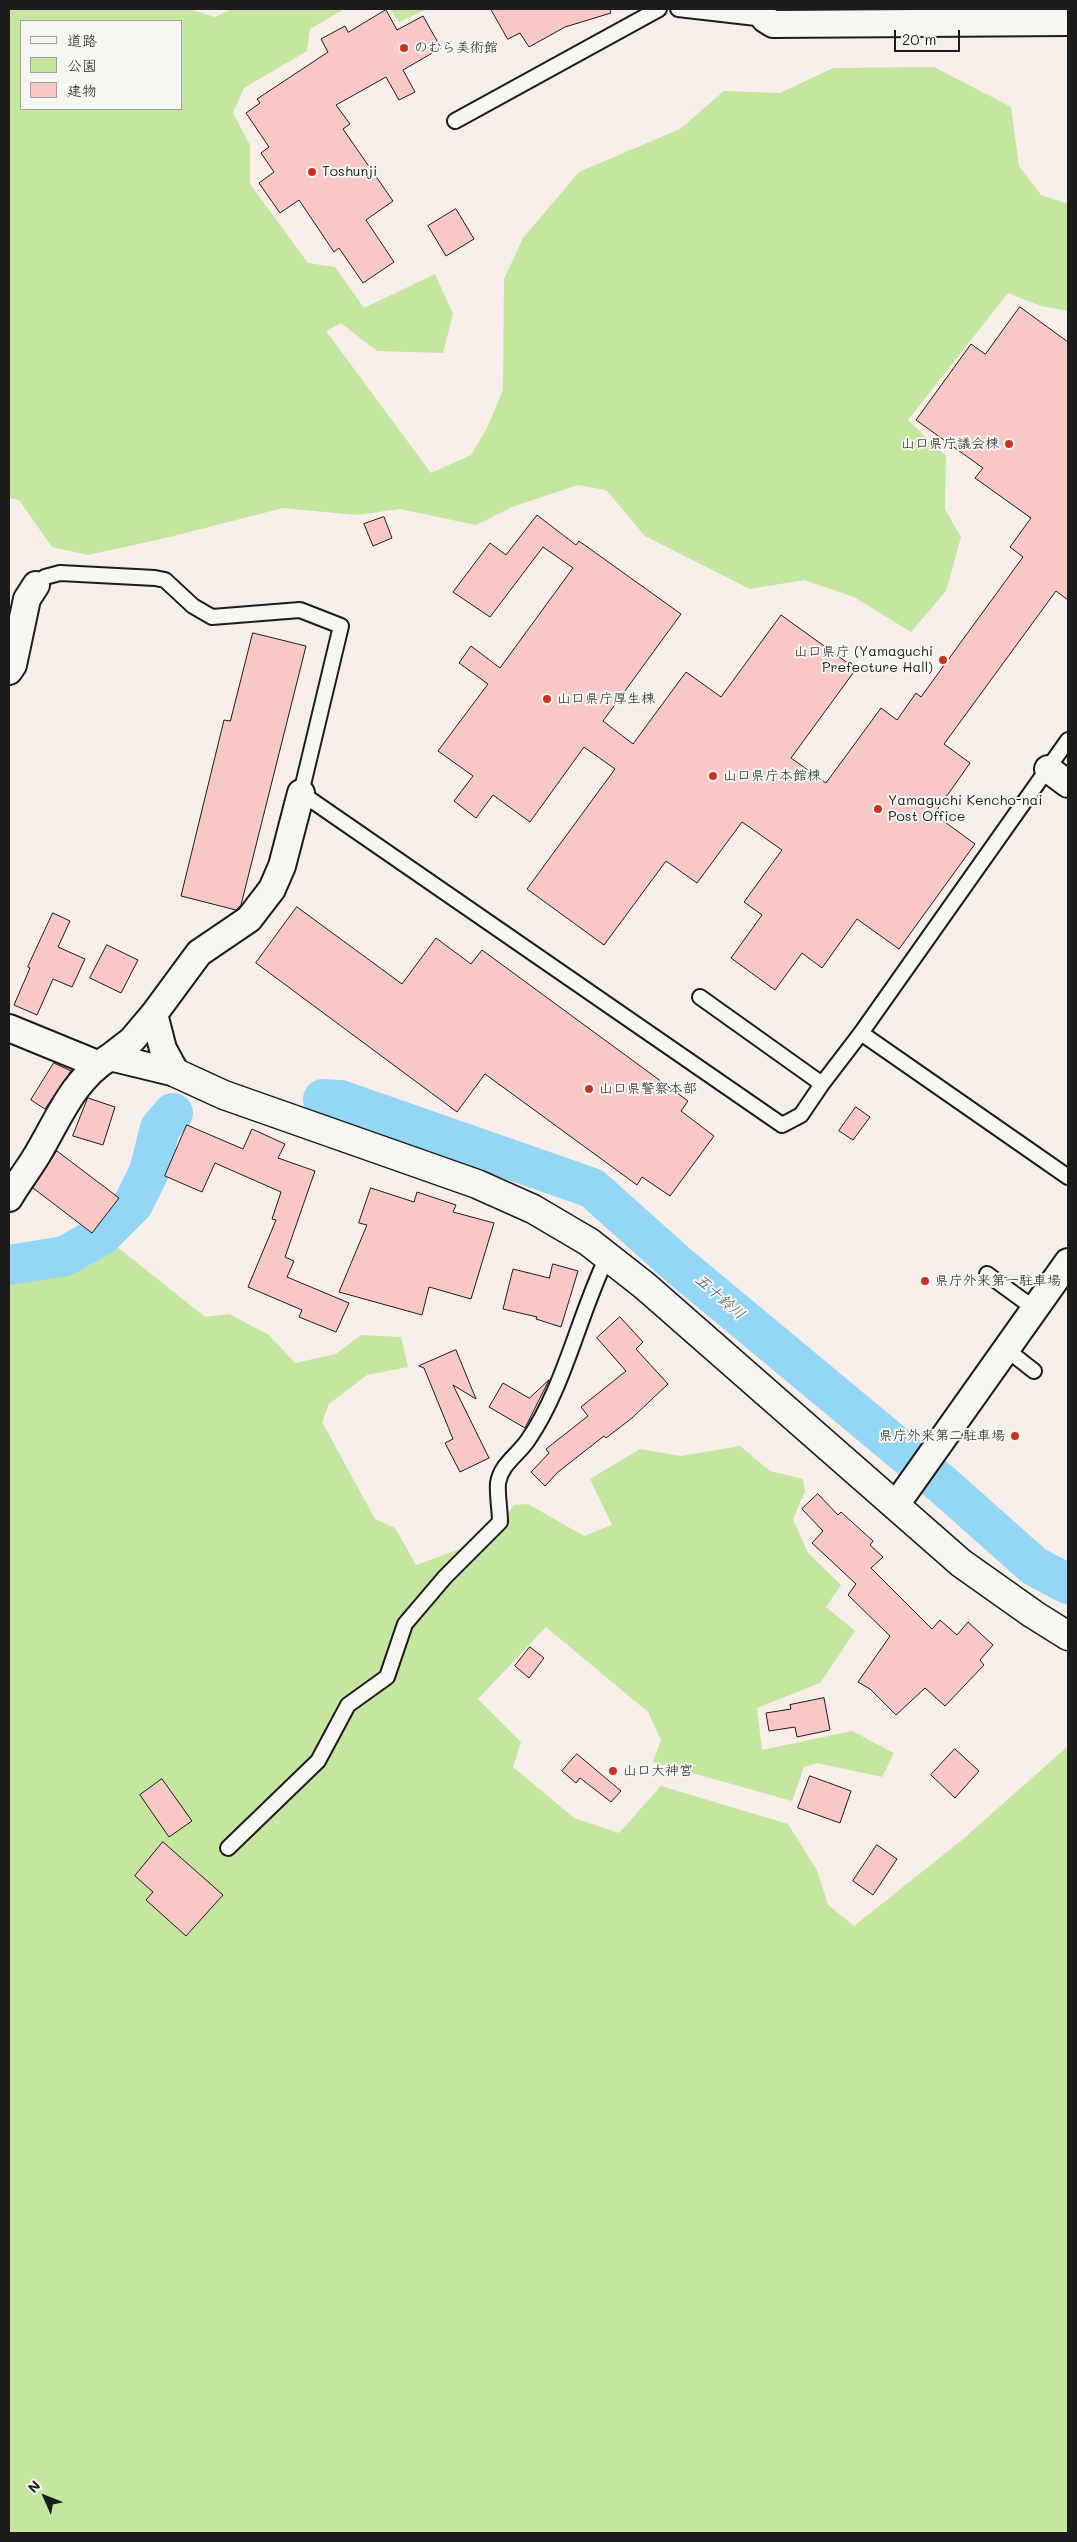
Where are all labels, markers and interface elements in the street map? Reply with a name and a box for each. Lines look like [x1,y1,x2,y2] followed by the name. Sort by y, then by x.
[20,20,182,110] legend
[897,20,963,52] scale bar
[902,29,936,49] text: 20 m
[67,30,97,50] text: 道路
[414,40,498,56] place label: のむら美術館
[398,42,410,54] marker: のむら美術館
[67,55,97,75] text: 公園
[67,80,97,100] text: 建物
[322,164,377,180] place label: Toshunji
[306,166,318,178] marker: Toshunji
[901,436,999,452] place label: 山口県庁議会棟
[1003,438,1015,450] marker: 山口県庁議会棟
[794,644,933,676] place label: 山口県庁 (Yamaguchi Prefecture Hall)
[937,654,949,666] marker: 山口県庁 (Yamaguchi Prefecture Hall)
[557,691,655,707] place label: 山口県庁厚生棟
[541,693,553,705] marker: 山口県庁厚生棟
[723,768,821,784] place label: 山口県庁本館棟
[707,770,719,782] marker: 山口県庁本館棟
[888,793,1042,826] place label: Yamaguchi Kencho-nai Post Office
[872,803,884,815] marker: Yamaguchi Kencho-nai Post Office
[599,1081,697,1097] place label: 山口県警察本部
[583,1083,595,1095] marker: 山口県警察本部
[691,1271,749,1323] water label: 五十鈴川
[935,1273,1061,1289] place label: 県庁外来第一駐車場
[919,1275,931,1287] marker: 県庁外来第一駐車場
[879,1428,1005,1444] place label: 県庁外来第二駐車場
[1009,1430,1021,1442] marker: 県庁外来第二駐車場
[623,1763,693,1779] place label: 山口大神宮
[607,1765,619,1777] marker: 山口大神宮
[20,2472,70,2522] north arrow
[23,2476,44,2497] text: N

